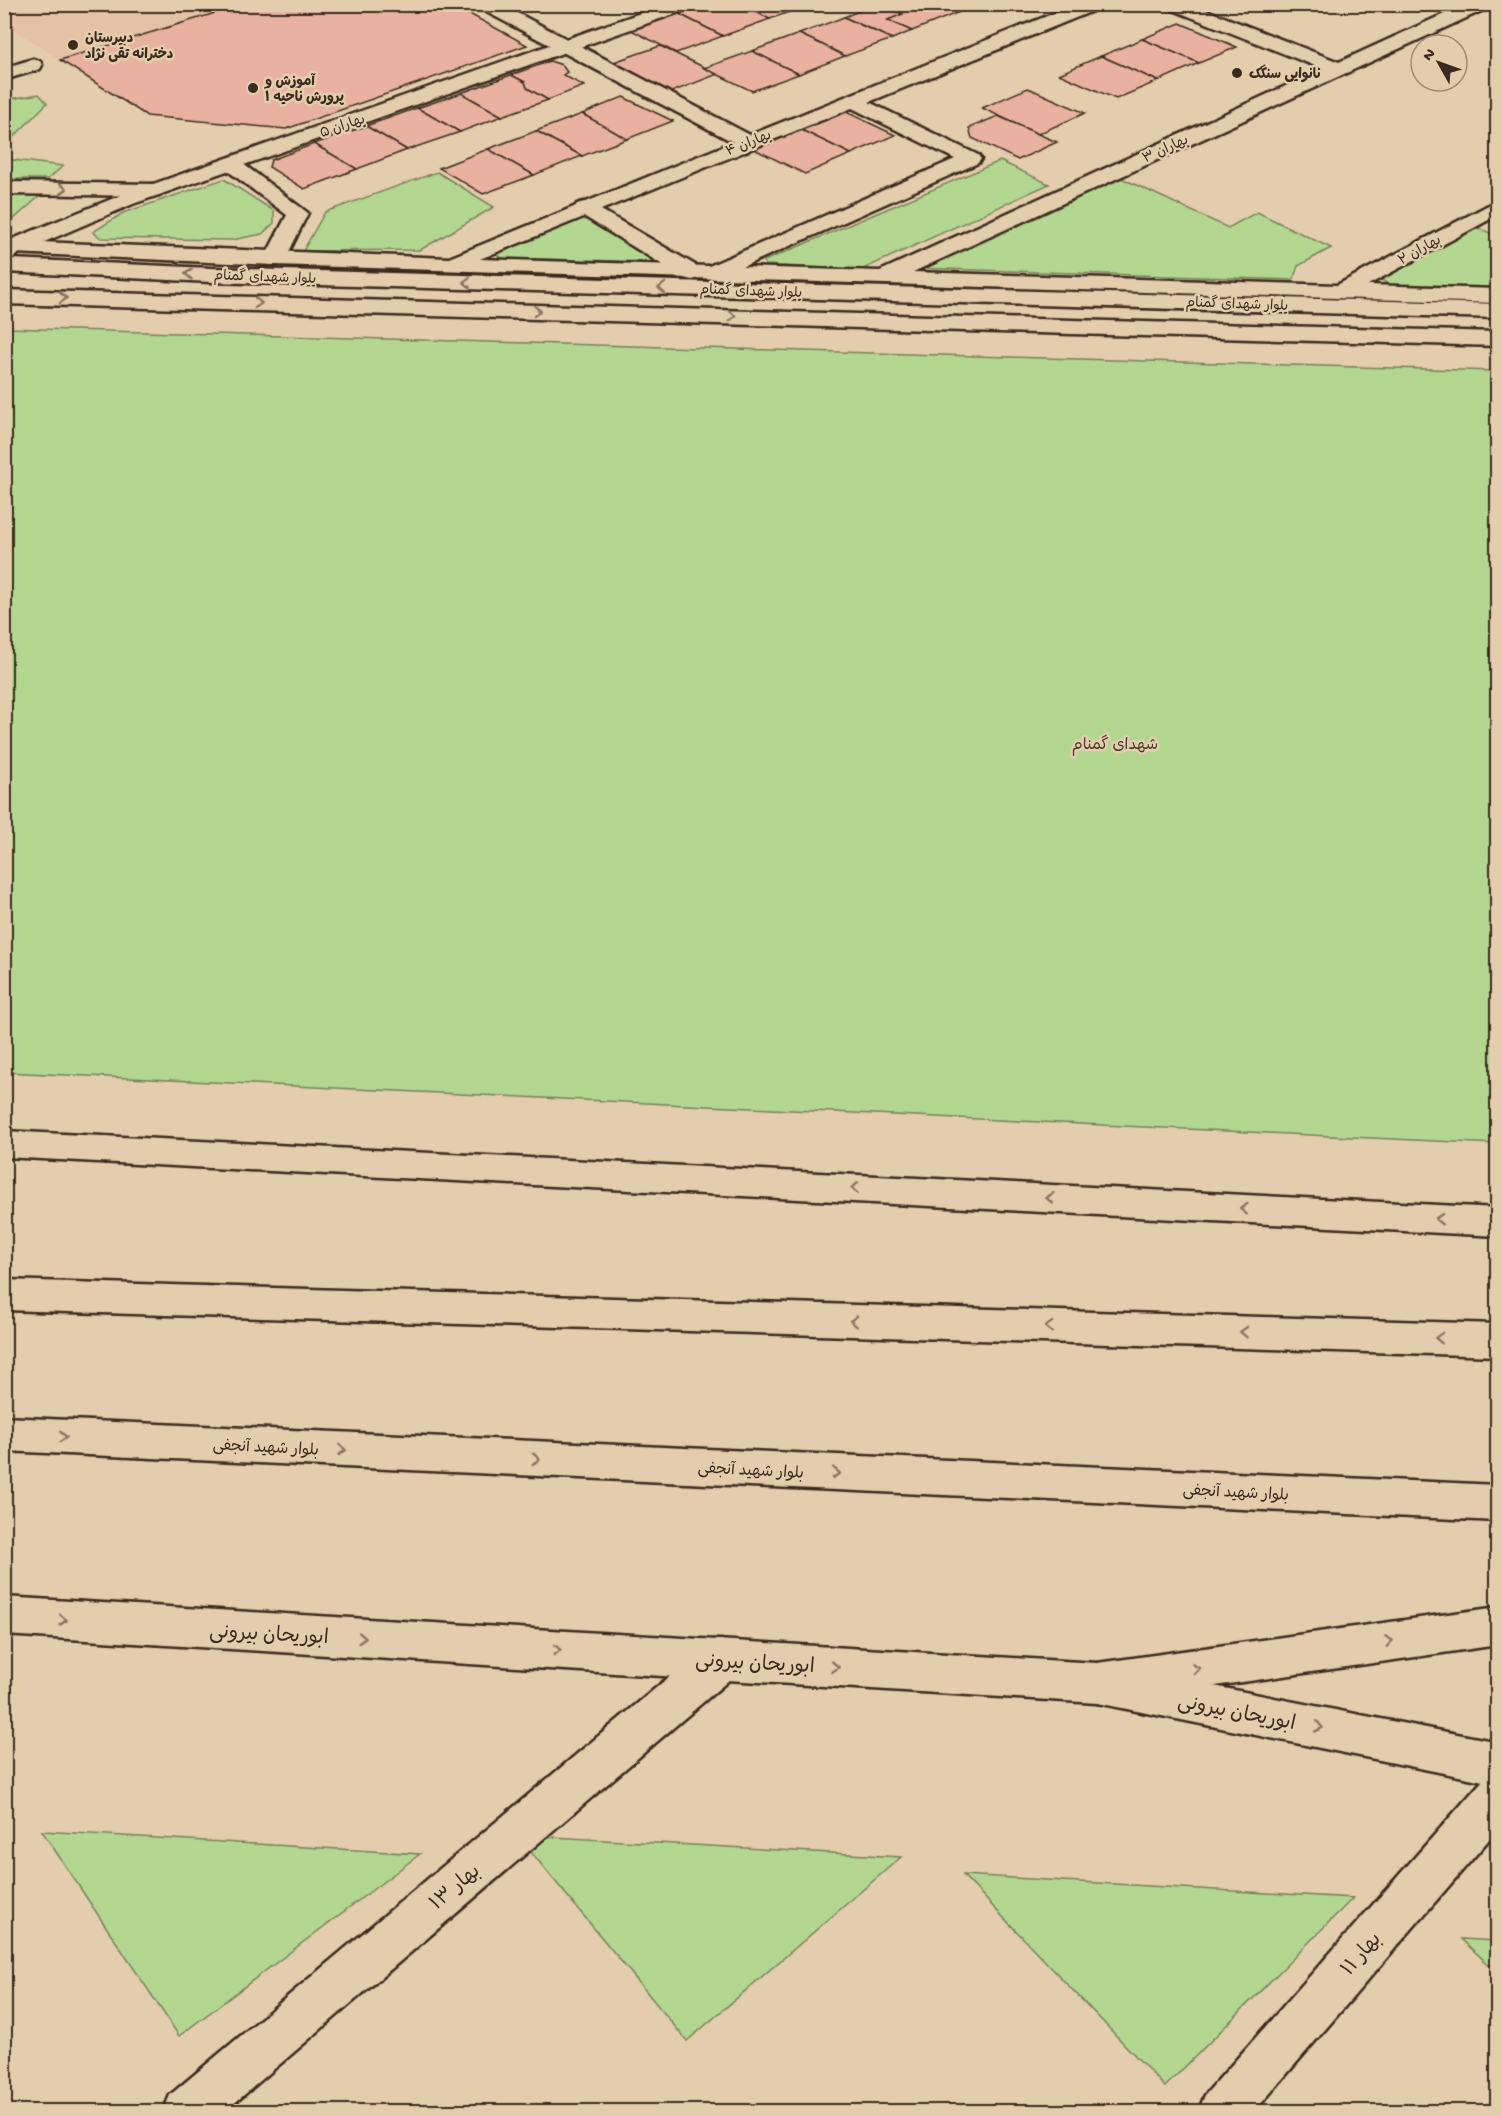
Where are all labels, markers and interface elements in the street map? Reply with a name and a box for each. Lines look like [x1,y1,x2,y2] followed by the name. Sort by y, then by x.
[85,31,173,64] place label: دبیرستان دخترانه تقی نژاد
[1409,33,1469,93] north arrow
[66,38,80,52] marker: دبیرستان دخترانه تقی نژاد
[1420,45,1441,66] text: N
[1249,64,1322,84] place label: نانوایی سنگک
[1230,66,1244,80] marker: نانوایی سنگک
[264,72,344,107] place label: آموزش و پرورش ناحیه ۱
[246,81,260,95] marker: آموزش و پرورش ناحیه ۱
[318,112,368,143] street label: بهاران ۵
[724,128,774,161] street label: بهاران ۴
[1140,132,1192,168] street label: بهاران ۳
[58,183,67,195] one-way arrow
[1396,232,1445,270] street label: بهاران ۲
[213,266,317,289] street label: بلوار شهدای گمنام
[184,267,193,280] one-way arrow
[463,276,472,288] one-way arrow
[699,280,803,303] street label: بلوار شهدای گمنام
[658,281,667,294] one-way arrow
[58,292,67,305] one-way arrow
[1185,293,1289,316] street label: بلوار شهدای گمنام
[253,296,262,309] one-way arrow
[532,304,541,317] one-way arrow
[727,310,736,323] one-way arrow
[1072,734,1158,756] park label: شهدای گمنام
[850,1182,859,1195] one-way arrow
[1045,1192,1054,1205] one-way arrow
[1240,1202,1249,1215] one-way arrow
[1435,1212,1444,1225] one-way arrow
[850,1314,859,1327] one-way arrow
[1045,1320,1054,1333] one-way arrow
[1240,1326,1249,1339] one-way arrow
[1435,1332,1444,1345] one-way arrow
[58,1430,67,1443] one-way arrow
[212,1436,319,1462] street label: بلوار شهید آنجفی
[337,1443,346,1456] one-way arrow
[532,1452,541,1465] one-way arrow
[697,1459,804,1485] street label: بلوار شهید آنجفی
[832,1466,841,1479] one-way arrow
[1182,1481,1289,1507] street label: بلوار شهید آنجفی
[58,1613,67,1626] one-way arrow
[209,1621,329,1651] street label: ابوریحان بیرونی
[358,1632,367,1645] one-way arrow
[1385,1636,1394,1648] one-way arrow
[552,1643,561,1656] one-way arrow
[695,1650,815,1680] street label: ابوریحان بیرونی
[831,1660,840,1673] one-way arrow
[1192,1663,1201,1675] one-way arrow
[1175,1691,1297,1737] street label: ابوریحان بیرونی
[1314,1720,1324,1733] one-way arrow
[426,1860,486,1916] street label: بهار ۱۳
[1337,1928,1388,1982] street label: بهار ۱۱

